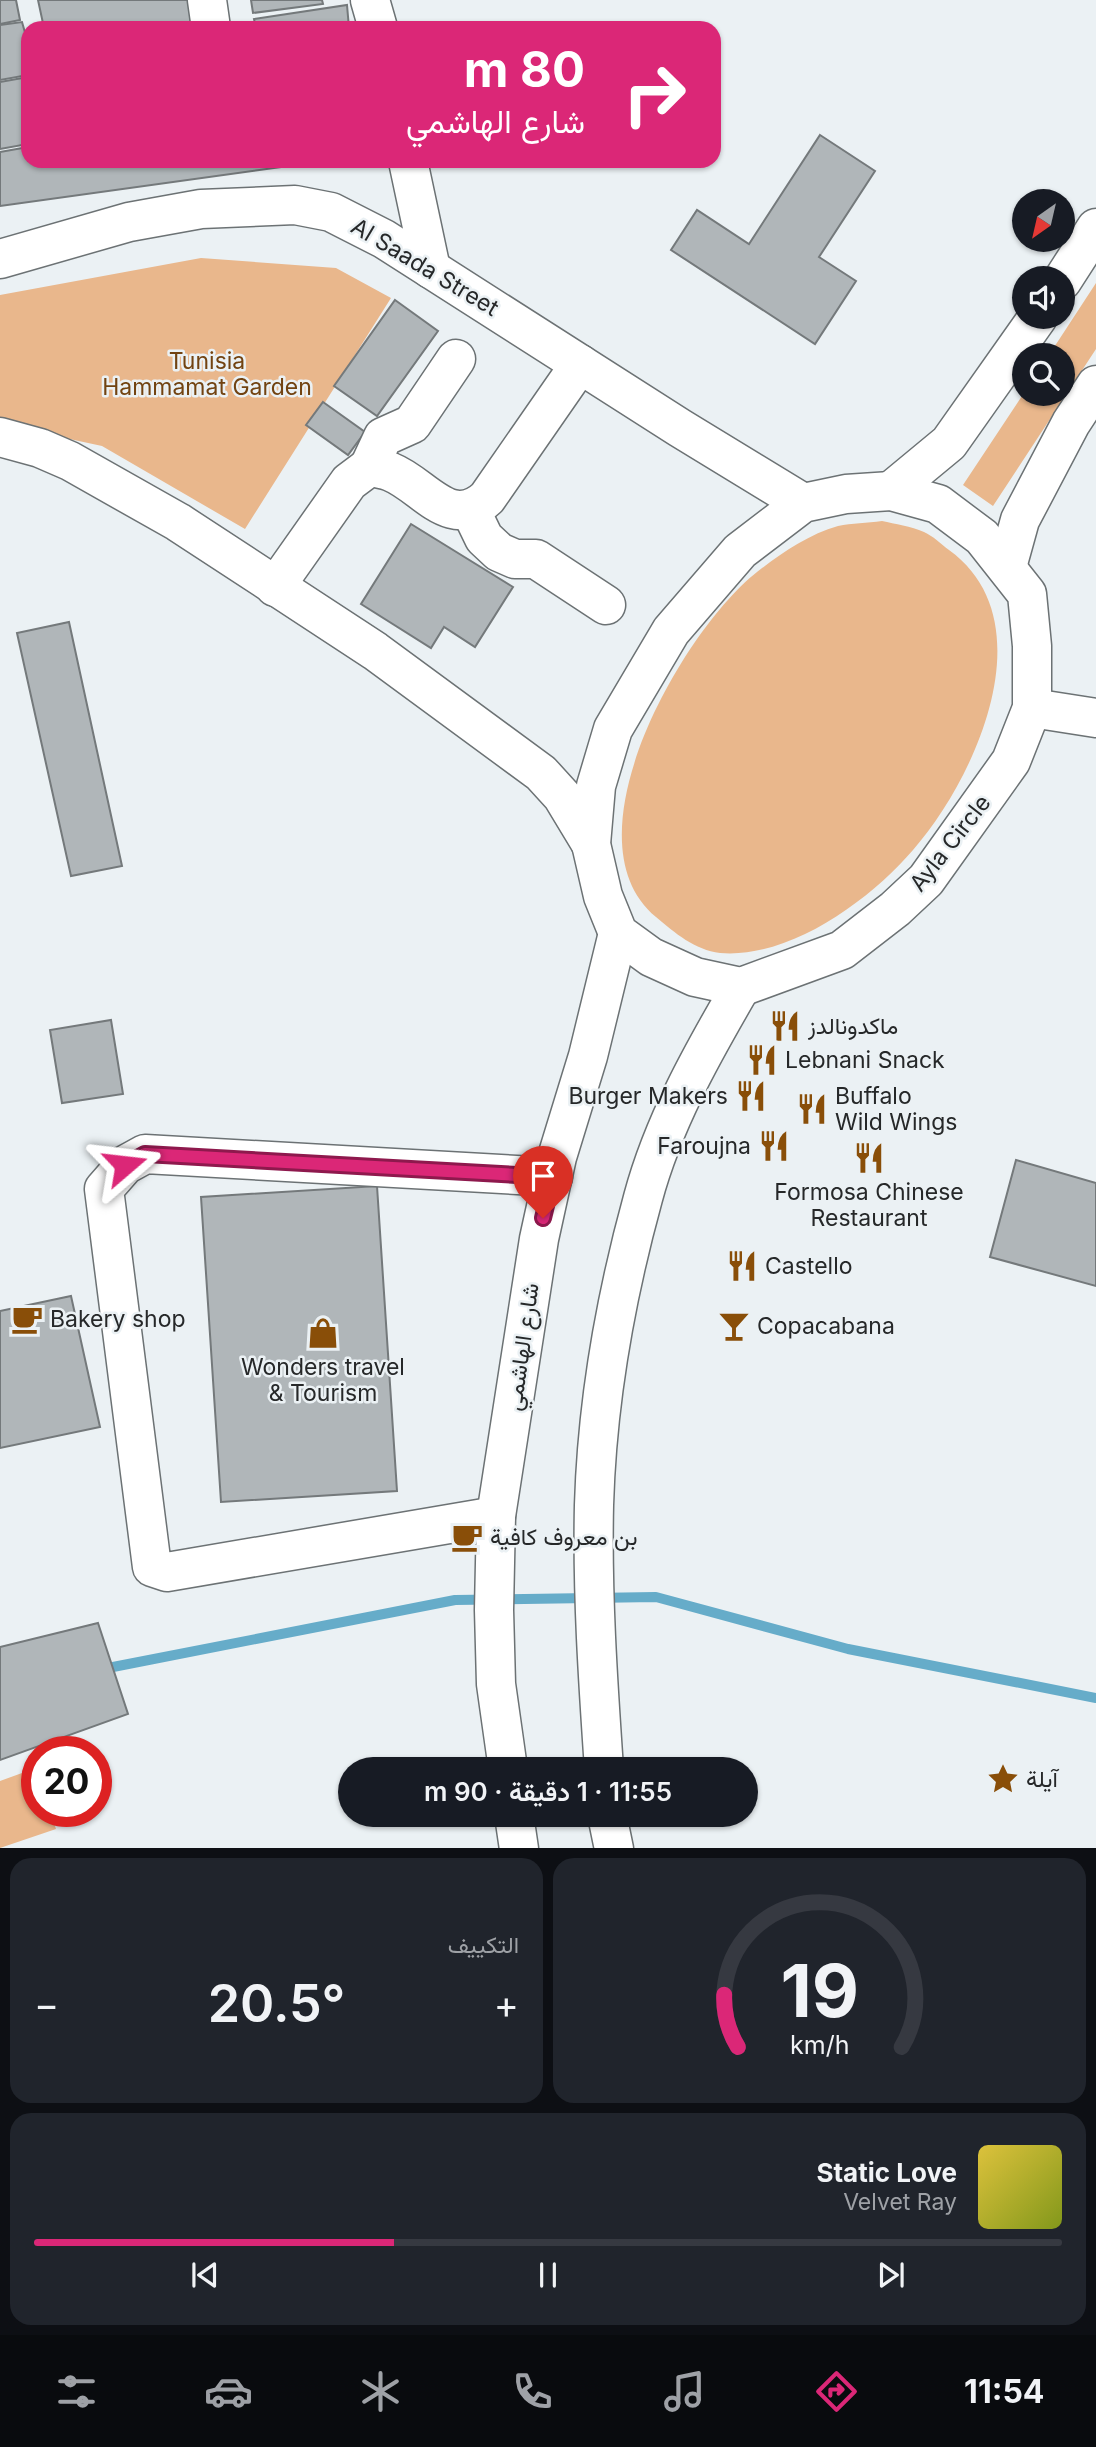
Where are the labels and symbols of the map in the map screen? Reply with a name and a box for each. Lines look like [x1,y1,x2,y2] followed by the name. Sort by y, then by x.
[1012,189,1074,252] north arrow
[346,212,504,322] street label: Al Saada Street
[102,347,312,401] park label: Tunisia Hammamat Garden
[904,789,996,897] street label: Ayla Circle
[768,1009,802,1043] restaurant icon: ماكدونالدز
[807,1012,898,1041] place label: ماكدونالدز
[745,1043,779,1077] restaurant icon: Lebnani Snack
[785,1046,945,1074] place label: Lebnani Snack
[734,1079,768,1113] restaurant icon: Burger Makers
[568,1082,728,1110] place label: Burger Makers
[835,1082,957,1136] place label: Buffalo Wild Wings
[795,1092,829,1126] restaurant icon: Buffalo Wild Wings
[88,1128,162,1202] position arrow
[757,1129,791,1163] restaurant icon: Faroujna
[657,1132,751,1160] place label: Faroujna
[852,1141,886,1175] restaurant icon: Formosa Chinese Restaurant
[513,1146,573,1218] pin
[774,1178,964,1232] place label: Formosa Chinese Restaurant
[725,1249,759,1283] restaurant icon: Castello
[765,1252,853,1280] place label: Castello
[499,1281,550,1413] street label: شارع الهاشمي
[10,1302,44,1336] cafe icon: Bakery shop
[50,1305,186,1333] place label: Bakery shop
[717,1309,751,1343] bar icon: Copacabana
[757,1312,895,1340] place label: Copacabana
[306,1316,340,1350] shop icon: Wonders travel & Tourism
[241,1353,405,1407] place label: Wonders travel & Tourism
[450,1520,484,1554] cafe icon: بن معروف كافية
[490,1523,637,1552] place label: بن معروف كافية
[21,1736,112,1827] speed limit sign: 20
[986,1762,1020,1796] place icon: آيلة
[1026,1765,1059,1793] place label: آيلة

